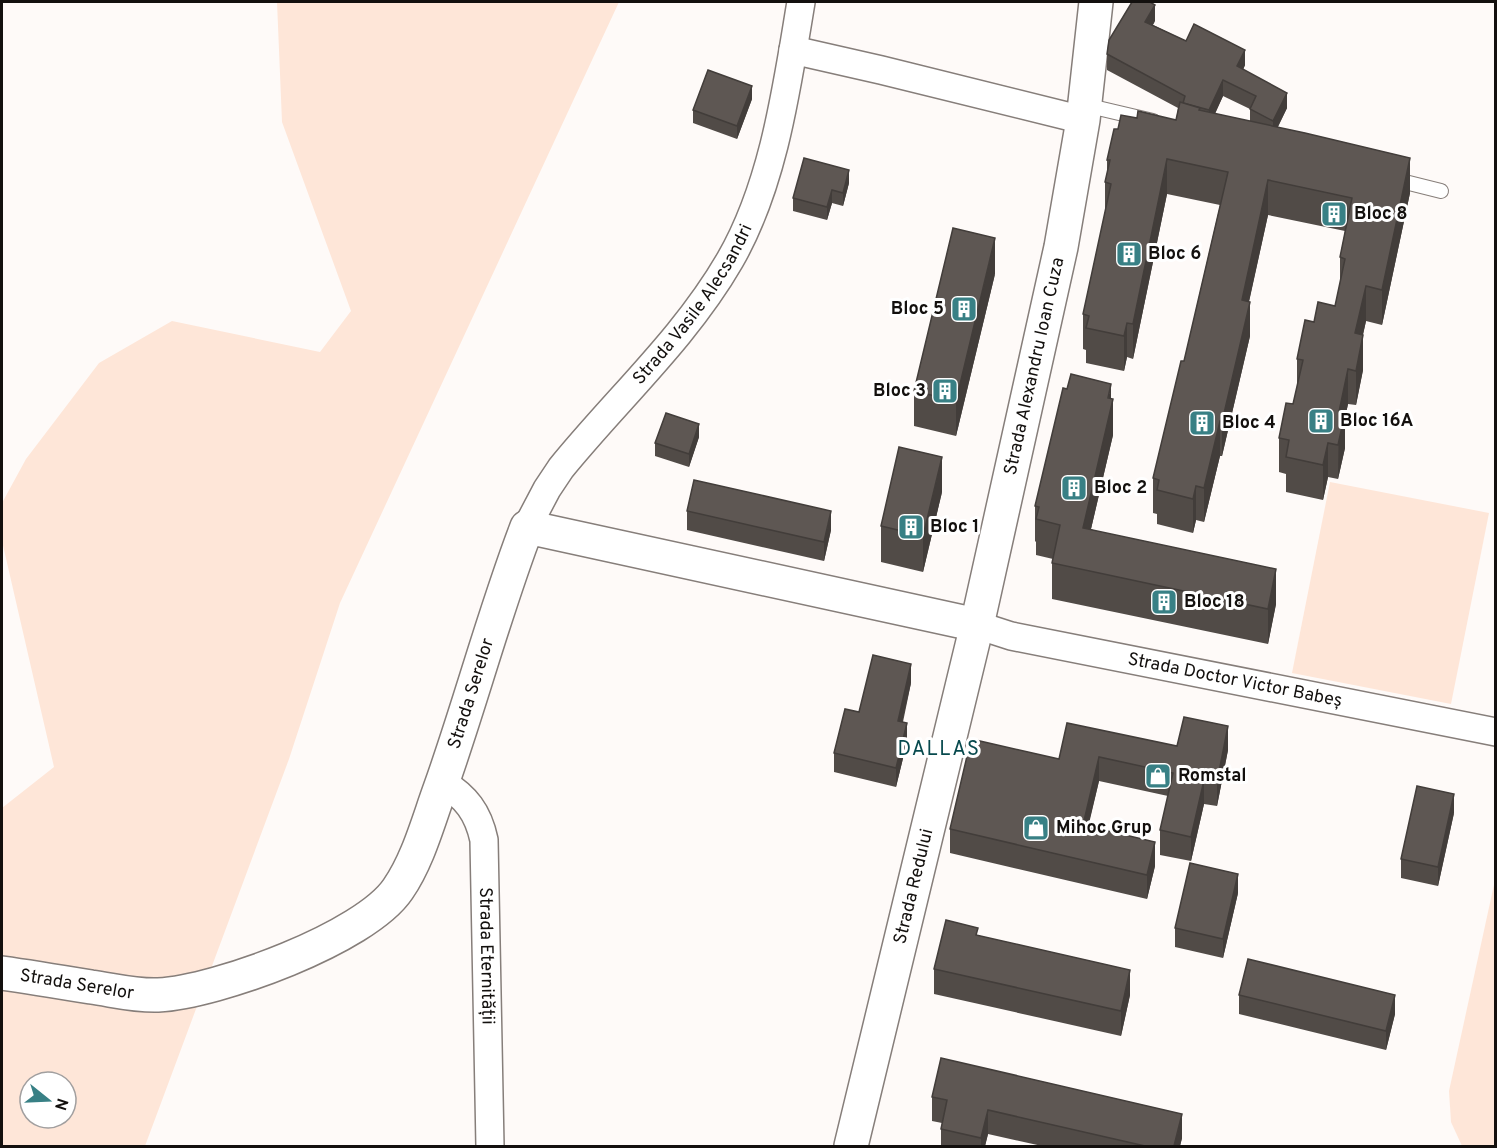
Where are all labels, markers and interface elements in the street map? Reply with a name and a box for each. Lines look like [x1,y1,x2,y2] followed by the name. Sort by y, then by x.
[1319,199,1349,229] building icon: Bloc 8
[1354,203,1408,226] place label: Bloc 8
[628,221,758,390] street label: Strada Vasile Alecsandri
[1114,239,1144,269] building icon: Bloc 6
[1148,243,1201,266] place label: Bloc 6
[999,255,1070,477] street label: Strada Alexandru Ioan Cuza
[949,294,979,324] building icon: Bloc 5
[891,298,944,321] place label: Bloc 5
[930,376,960,406] building icon: Bloc 3
[873,380,926,403] place label: Bloc 3
[1306,406,1336,436] building icon: Bloc 16A
[1187,408,1217,438] building icon: Bloc 4
[1340,410,1413,433] place label: Bloc 16A
[1222,412,1276,435] place label: Bloc 4
[1059,473,1089,503] building icon: Bloc 2
[1094,477,1147,500] place label: Bloc 2
[896,512,926,542] building icon: Bloc 1
[930,516,979,539] place label: Bloc 1
[1149,587,1179,617] building icon: Bloc 18
[1184,591,1245,614] place label: Bloc 18
[443,635,500,752] street label: Strada Serelor
[1126,648,1344,713] street label: Strada Doctor Victor Babeș
[898,737,980,763] district label: DALLAS
[1143,761,1173,791] shop icon: Romstal
[1178,765,1246,788] place label: Romstal
[1021,813,1051,843] shop icon: Mihoc Grup
[1056,817,1152,840] place label: Mihoc Grup
[889,826,939,947] street label: Strada Redului
[473,887,499,1025] street label: Strada Eternității
[18,964,136,1005] street label: Strada Serelor
[18,1070,78,1130] north arrow
[49,1095,72,1113] text: N

